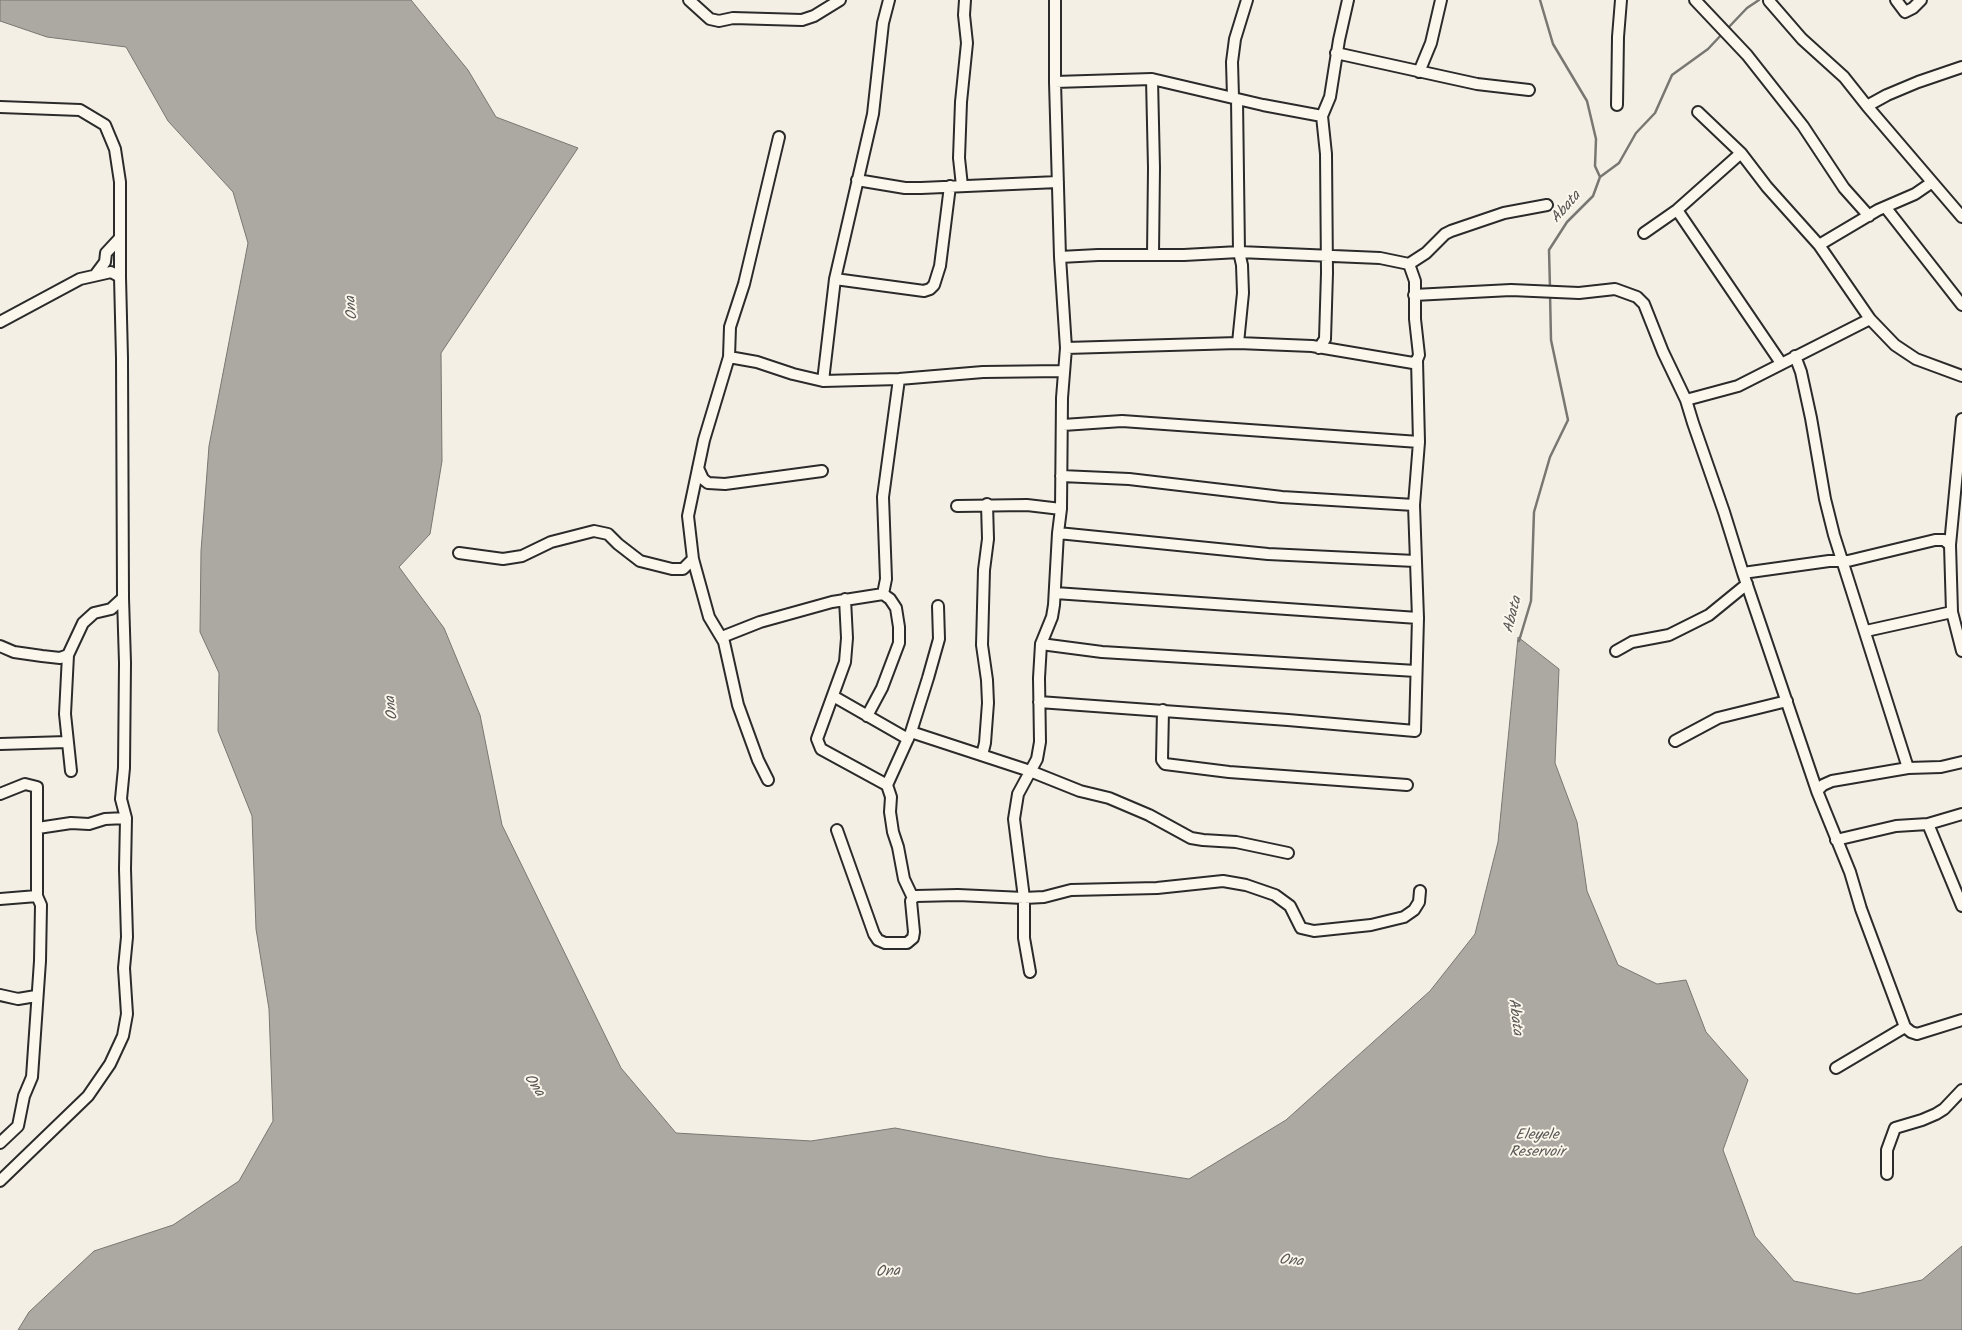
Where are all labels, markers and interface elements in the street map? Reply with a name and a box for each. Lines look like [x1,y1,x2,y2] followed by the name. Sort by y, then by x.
[1548,188,1586,228] water label: Abata
[343,295,363,321] water label: Ona
[1501,595,1527,635] water label: Abata
[383,695,403,721] water label: Ona
[1503,997,1525,1037] water label: Abata
[519,1071,547,1101] water label: Ona
[1509,1127,1565,1162] water label: Eleyele Reservoir
[1278,1252,1304,1272] water label: Ona
[875,1263,901,1283] water label: Ona

